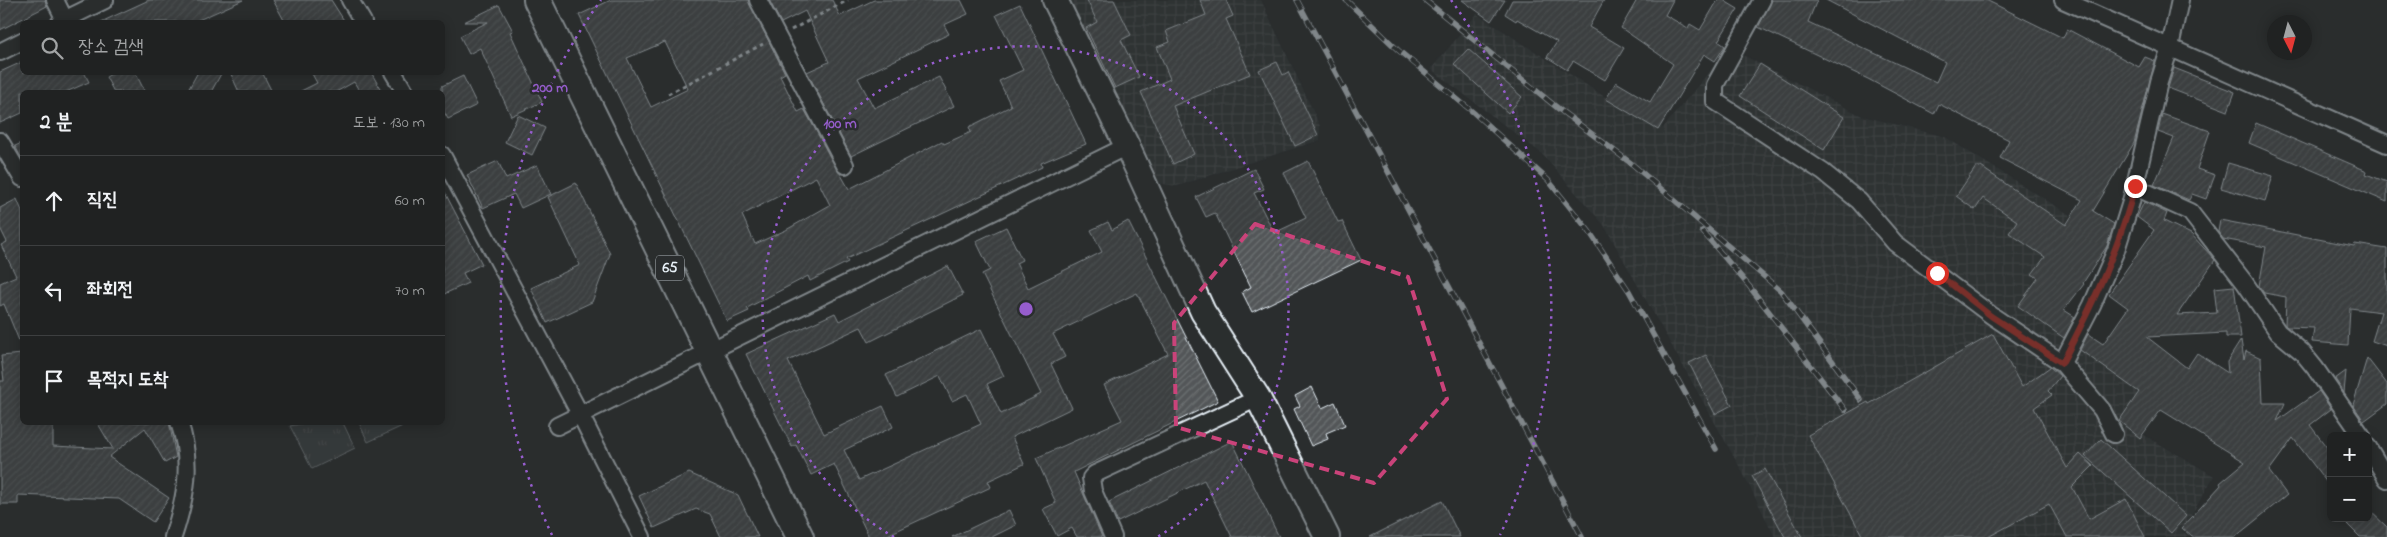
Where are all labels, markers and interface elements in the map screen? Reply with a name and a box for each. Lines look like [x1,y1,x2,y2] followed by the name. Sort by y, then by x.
[2267,15,2312,60] north arrow
[20,20,445,75] search box
[38,34,66,62] icon: search
[78,34,144,61] text: 장소 검색
[531,77,568,99] text: 200 m
[40,108,73,138] text: 2 분
[353,111,425,135] text: 도보 · 130 m
[823,113,857,135] text: 100 m
[2124,175,2147,198] route end
[40,187,68,215] icon: ahead
[87,187,118,214] text: 직진
[395,189,425,213] text: 60 m
[656,256,684,280] road number: 65
[1926,262,1949,285] route start
[40,277,68,305] icon: left
[87,277,133,304] text: 좌회전
[395,279,425,303] text: 70 m
[1017,300,1035,318] centre of rings
[40,367,68,395] icon: arrive
[87,367,168,394] text: 목적지 도착
[2327,432,2372,522] map controls
[2327,432,2372,477] button: +
[2327,477,2372,522] button: −

